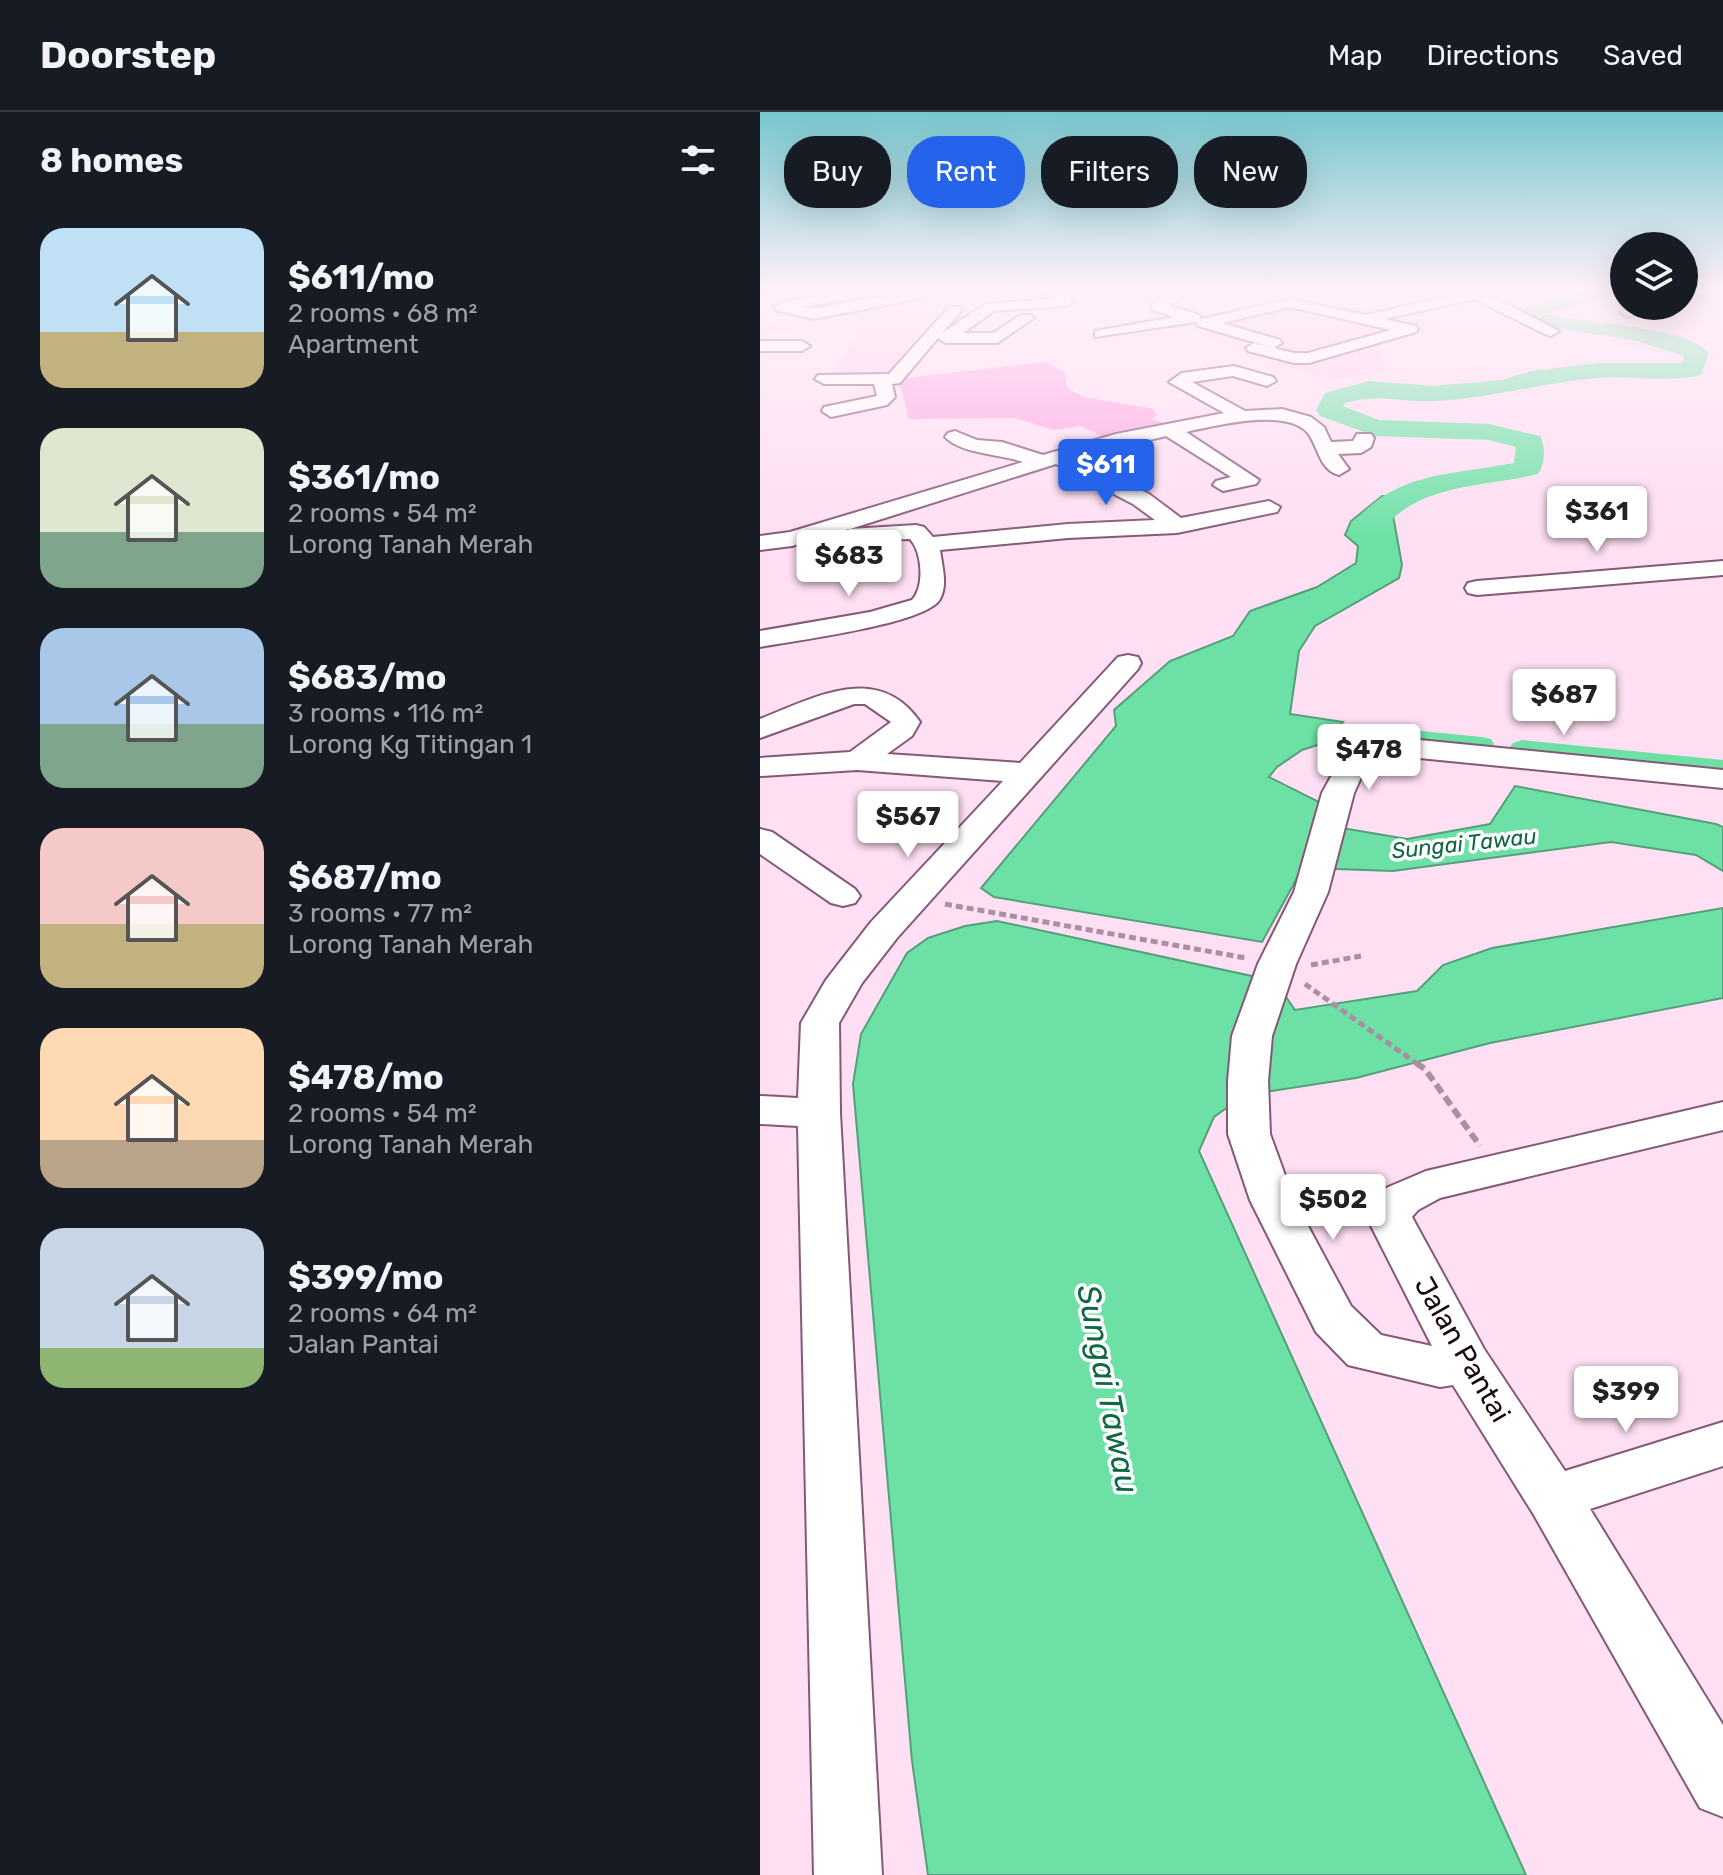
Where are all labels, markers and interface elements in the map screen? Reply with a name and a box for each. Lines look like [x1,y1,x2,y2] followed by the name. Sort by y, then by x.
[40,32,216,78] text: Doorstep
[1328,39,1382,72] text: Map
[1426,39,1559,72] text: Directions
[1603,39,1683,72] text: Saved
[784,136,891,208] chip: Buy
[907,136,1025,208] chip: Rent
[1041,136,1178,208] chip: Filters
[1194,136,1307,208] chip: New
[676,138,720,182] icon: filters
[40,140,183,181] text: 8 homes
[1610,232,1698,320] map controls
[1610,232,1698,320] button: layers
[288,257,435,298] text: $611/mo
[104,260,200,356] icon: home
[288,298,477,329] text: 2 rooms · 68 m²
[288,329,419,360] text: Apartment
[1059,439,1153,507] pin: $611
[1076,449,1136,480] text: $611
[288,457,440,498] text: $361/mo
[104,460,200,556] icon: home
[1550,486,1644,554] pin: $361
[1565,496,1629,527] text: $361
[288,498,477,529] text: 2 rooms · 54 m²
[288,529,533,560] text: Lorong Tanah Merah
[802,530,896,598] pin: $683
[814,540,884,571] text: $683
[288,657,446,698] text: $683/mo
[104,660,200,756] icon: home
[1517,669,1611,737] pin: $687
[1531,679,1597,710] text: $687
[288,698,483,729] text: 3 rooms · 116 m²
[1322,724,1416,792] pin: $478
[288,729,532,760] text: Lorong Kg Titingan 1
[1336,734,1403,765] text: $478
[861,791,955,859] pin: $567
[875,801,941,832] text: $567
[1390,822,1538,865] water label: Sungai Tawau
[288,857,442,898] text: $687/mo
[104,860,200,956] icon: home
[288,898,472,929] text: 3 rooms · 77 m²
[288,929,533,960] text: Lorong Tanah Merah
[288,1057,444,1098] text: $478/mo
[104,1060,200,1156] icon: home
[288,1098,477,1129] text: 2 rooms · 54 m²
[288,1129,533,1160] text: Lorong Tanah Merah
[1286,1174,1380,1242] pin: $502
[1299,1184,1367,1215] text: $502
[288,1257,443,1298] text: $399/mo
[104,1260,200,1356] icon: home
[1408,1271,1517,1428] street label: Jalan Pantai
[1069,1281,1147,1497] water label: Sungai Tawau
[288,1298,477,1329] text: 2 rooms · 64 m²
[288,1329,439,1360] text: Jalan Pantai
[1579,1366,1673,1434] pin: $399
[1592,1376,1660,1407] text: $399

